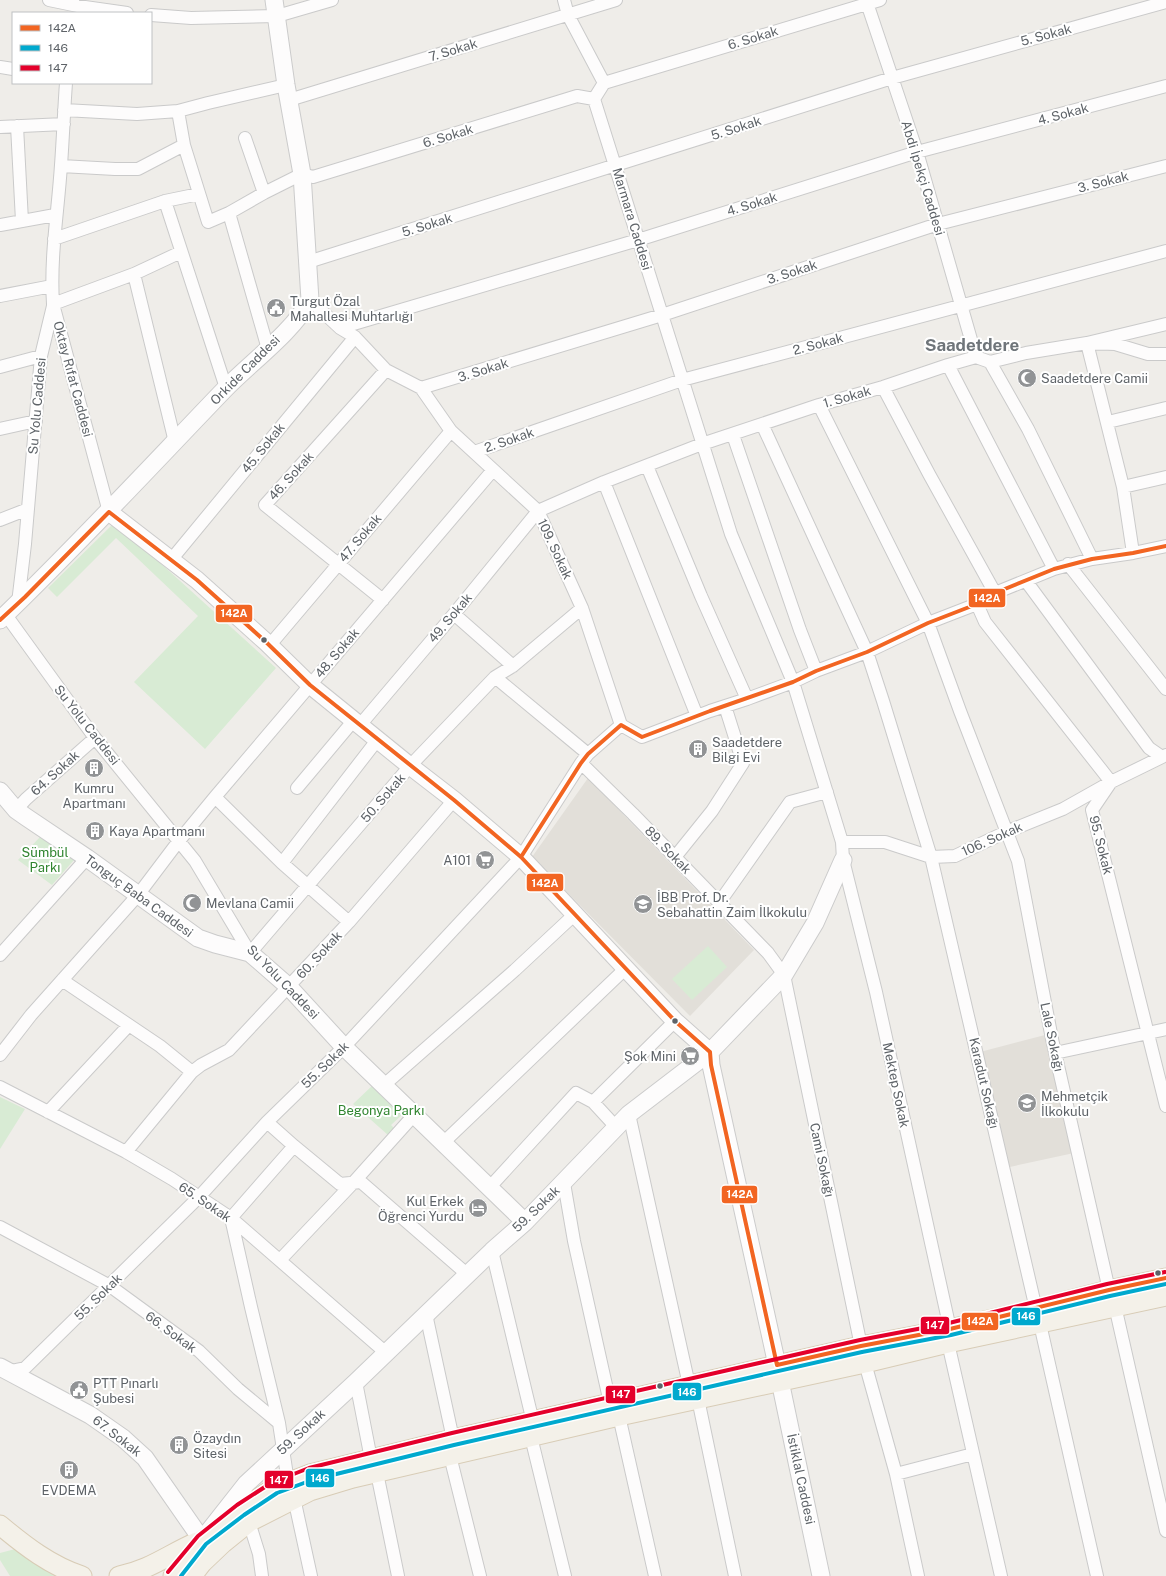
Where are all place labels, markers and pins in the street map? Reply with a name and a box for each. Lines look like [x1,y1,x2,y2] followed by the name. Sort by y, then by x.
[290,294,413,324] place label: Turgut Özal Mahallesi Muhtarlığı
[265,297,287,319] public building icon: Turgut Özal Mahallesi Muhtarlığı
[1016,367,1038,389] mosque icon: Saadetdere Camii
[1041,371,1148,386] place label: Saadetdere Camii
[259,635,269,645] unlabelled marker
[712,735,782,765] place label: Saadetdere Bilgi Evi
[687,738,709,760] building icon: Saadetdere Bilgi Evi
[83,757,105,779] building icon: Kumru Apartmanı
[62,781,126,811] place label: Kumru Apartmanı
[84,820,106,842] building icon: Kaya Apartmanı
[109,824,205,839] place label: Kaya Apartmanı
[474,849,496,871] supermarket icon: A101
[443,853,471,868] place label: A101
[657,890,807,920] place label: İBB Prof. Dr. Sebahattin Zaim İlkokulu
[181,892,203,914] mosque icon: Mevlana Camii
[632,893,654,915] school or university icon: İBB Prof. Dr. Sebahattin Zaim İlkokulu
[206,896,294,911] place label: Mevlana Camii
[670,1016,680,1026] unlabelled marker
[679,1045,701,1067] supermarket icon: Şok Mini
[624,1049,676,1064] place label: Şok Mini
[1041,1089,1108,1119] place label: Mehmetçik İlkokulu
[1016,1092,1038,1114] school or university icon: Mehmetçik İlkokulu
[378,1194,464,1224] place label: Kul Erkek Öğrenci Yurdu
[467,1197,489,1219] hotel icon: Kul Erkek Öğrenci Yurdu
[1153,1268,1163,1278] unlabelled marker
[93,1376,159,1406] place label: PTT Pınarlı Şubesi
[68,1379,90,1401] public building icon: PTT Pınarlı Şubesi
[655,1381,665,1391] unlabelled marker
[193,1431,241,1461] place label: Özaydın Sitesi
[168,1434,190,1456] building icon: Özaydın Sitesi
[58,1459,80,1481] building icon: EVDEMA
[42,1483,96,1498] place label: EVDEMA

